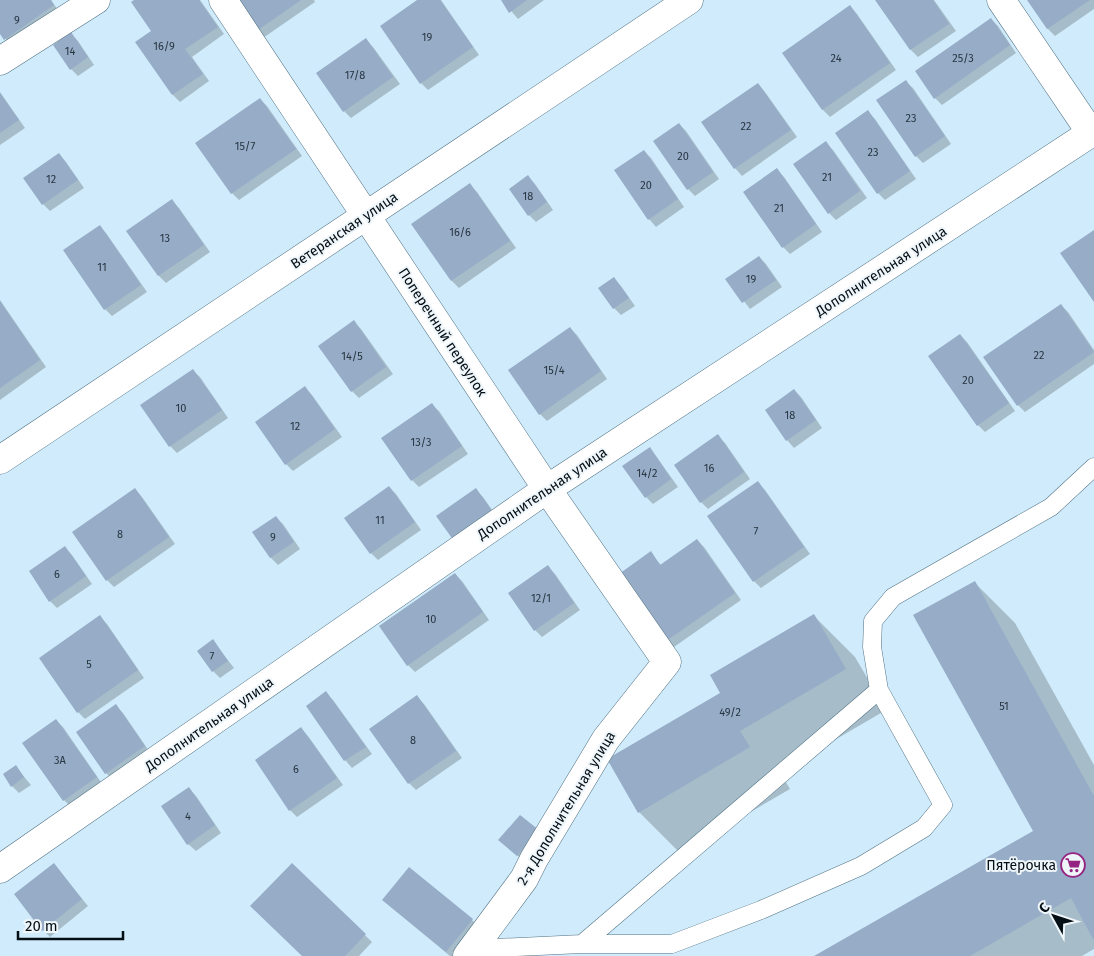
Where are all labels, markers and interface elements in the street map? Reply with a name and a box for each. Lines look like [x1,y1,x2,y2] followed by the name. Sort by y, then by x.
[14,14,20,27] house number: 9
[422,31,432,44] house number: 19
[153,40,175,53] house number: 16/9
[65,45,75,58] house number: 14
[831,52,842,65] house number: 24
[952,52,974,65] house number: 25/3
[345,69,365,82] house number: 17/8
[906,112,916,125] house number: 23
[741,120,751,133] house number: 22
[235,140,255,153] house number: 15/7
[868,146,878,159] house number: 23
[677,150,689,163] house number: 20
[822,171,832,184] house number: 21
[46,173,56,186] house number: 12
[640,179,652,192] house number: 20
[288,188,401,272] street label: Ветеранская улица
[523,190,533,203] house number: 18
[774,202,784,215] house number: 21
[812,223,950,321] street label: Дополнительная улица
[449,226,471,239] house number: 16/6
[160,232,170,245] house number: 13
[97,261,107,274] house number: 11
[395,265,491,400] street label: Поперечный переулок
[746,273,756,286] house number: 19
[1034,349,1044,362] house number: 22
[341,350,363,363] house number: 14/5
[543,364,565,377] house number: 15/4
[962,374,974,387] house number: 20
[176,402,186,415] house number: 10
[785,409,795,422] house number: 18
[290,420,300,433] house number: 12
[411,436,431,449] house number: 13/3
[473,444,610,544] street label: Дополнительная улица
[704,462,714,475] house number: 16
[636,467,658,480] house number: 14/2
[375,514,385,527] house number: 11
[754,525,759,538] house number: 7
[117,528,123,541] house number: 8
[270,531,276,544] house number: 9
[54,568,60,581] house number: 6
[531,592,551,605] house number: 12/1
[426,613,436,626] house number: 10
[210,650,215,663] house number: 7
[86,658,92,671] house number: 5
[141,674,277,776] street label: Дополнительная улица
[999,700,1009,713] house number: 51
[719,706,741,719] house number: 49/2
[514,728,619,888] street label: 2-я Дополнительная улица
[410,734,416,747] house number: 8
[54,754,67,767] house number: 3А
[293,763,299,776] house number: 6
[185,810,191,823] house number: 4
[1060,852,1086,878] supermarket icon: Пятёрочка
[986,857,1056,874] place label: Пятёрочка
[1029,891,1079,941] north arrow
[1035,899,1054,917] text: С
[18,908,122,940] scale bar
[25,917,58,935] text: 20 m

